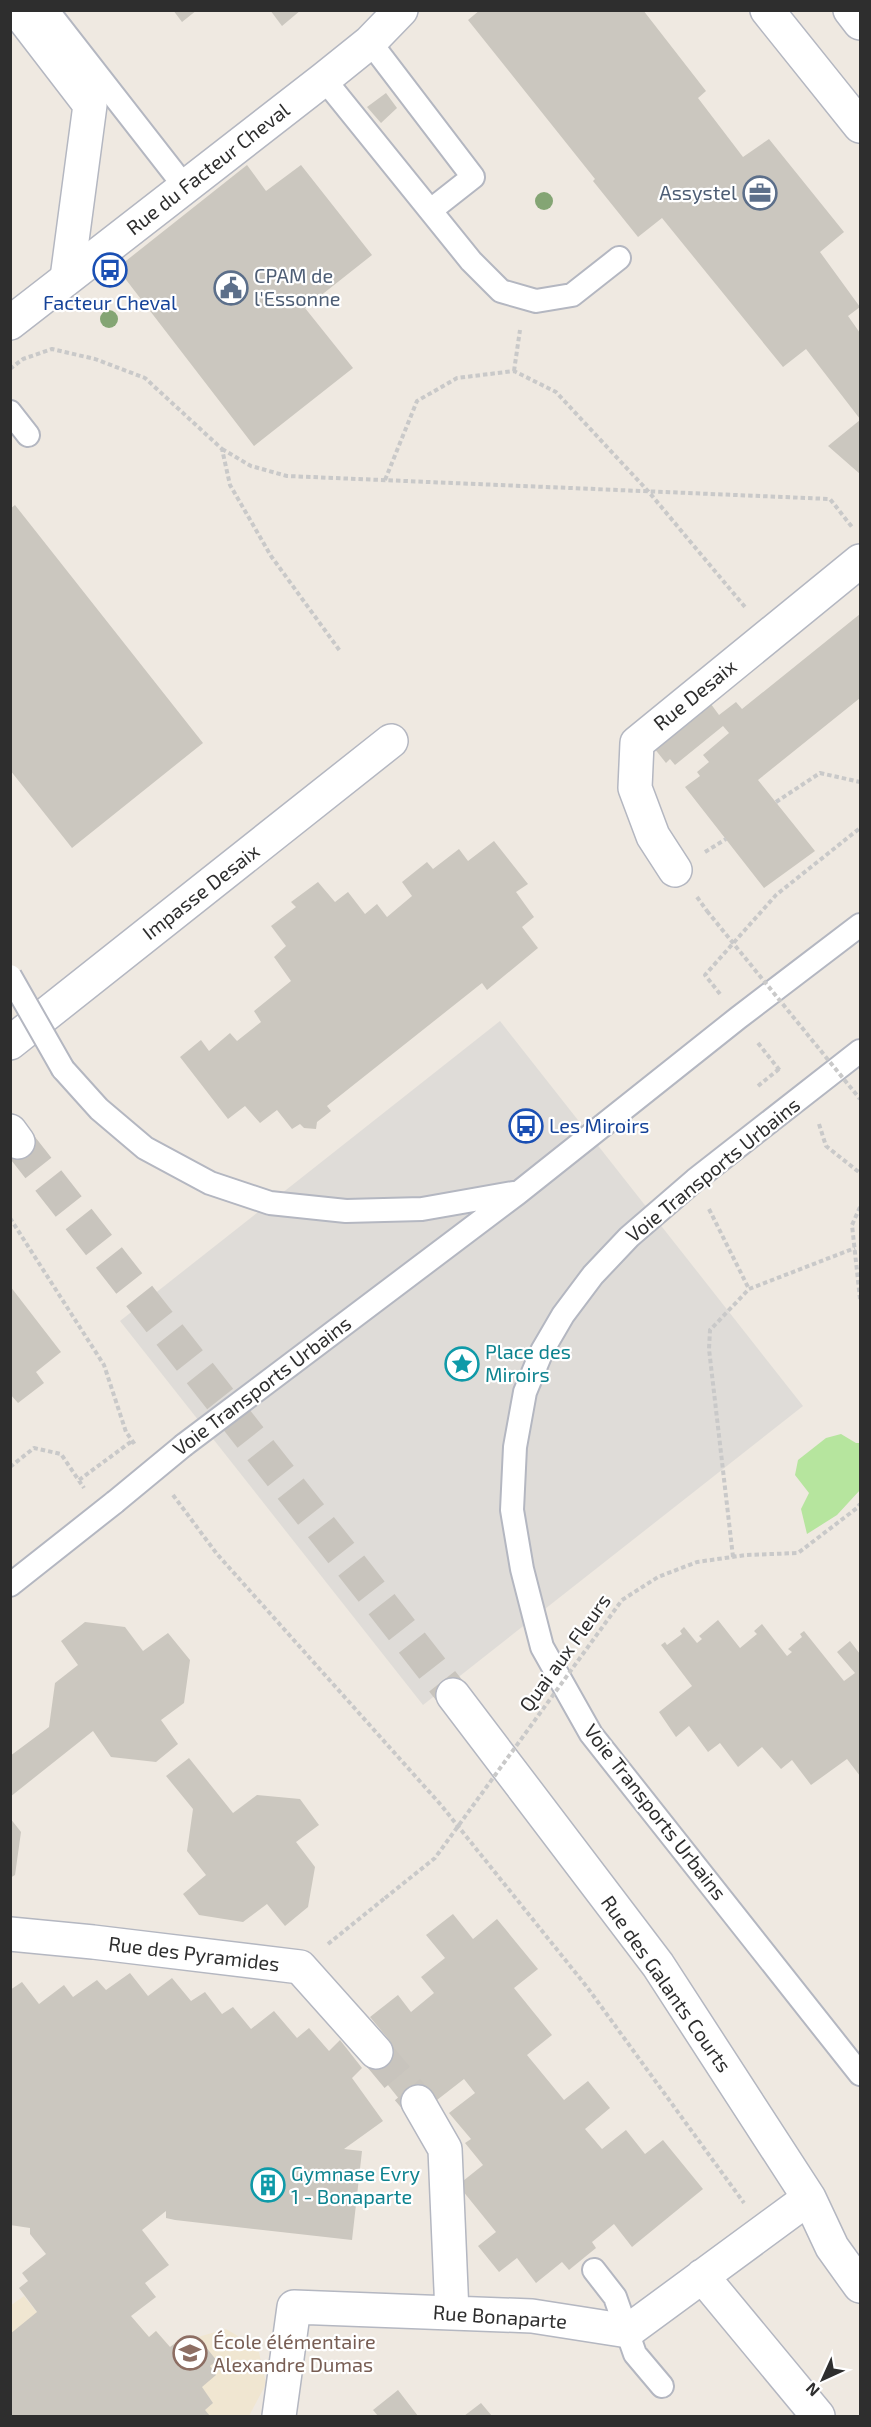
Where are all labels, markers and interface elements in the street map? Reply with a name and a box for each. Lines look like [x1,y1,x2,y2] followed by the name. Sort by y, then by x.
[121,97,294,239] street label: Rue du Facteur Cheval
[742,175,778,211] office icon: Assystel
[659,180,737,204] place label: Assystel
[92,252,128,288] bus stop icon: Facteur Cheval
[254,263,341,310] place label: CPAM de l'Essonne
[213,270,249,306] public building icon: CPAM de l'Essonne
[43,290,177,314] place label: Facteur Cheval
[648,653,741,735] street label: Rue Desaix
[137,838,264,944] street label: Impasse Desaix
[621,1092,804,1247] street label: Voie Transports Urbains
[508,1108,544,1144] bus stop icon: Les Miroirs
[549,1113,649,1137] place label: Les Miroirs
[168,1310,355,1460] street label: Voie Transports Urbains
[485,1339,571,1386] place label: Place des Miroirs
[444,1346,480,1382] place icon: Place des Miroirs
[513,1589,615,1716] street label: Quai aux Fleurs
[580,1719,732,1904] street label: Voie Transports Urbains
[597,1891,737,2076] street label: Rue des Galants Courts
[107,1931,281,1975] street label: Rue des Pyramides
[291,2161,420,2208] place label: Gymnase Evry 1 - Bonaparte
[250,2167,286,2203] building icon: Gymnase Evry 1 - Bonaparte
[432,2299,568,2333] street label: Rue Bonaparte
[213,2329,376,2376] place label: École élémentaire Alexandre Dumas
[172,2335,208,2371] school or university icon: École élémentaire Alexandre Dumas
[793,2349,853,2409] north arrow
[801,2379,823,2401] text: N

